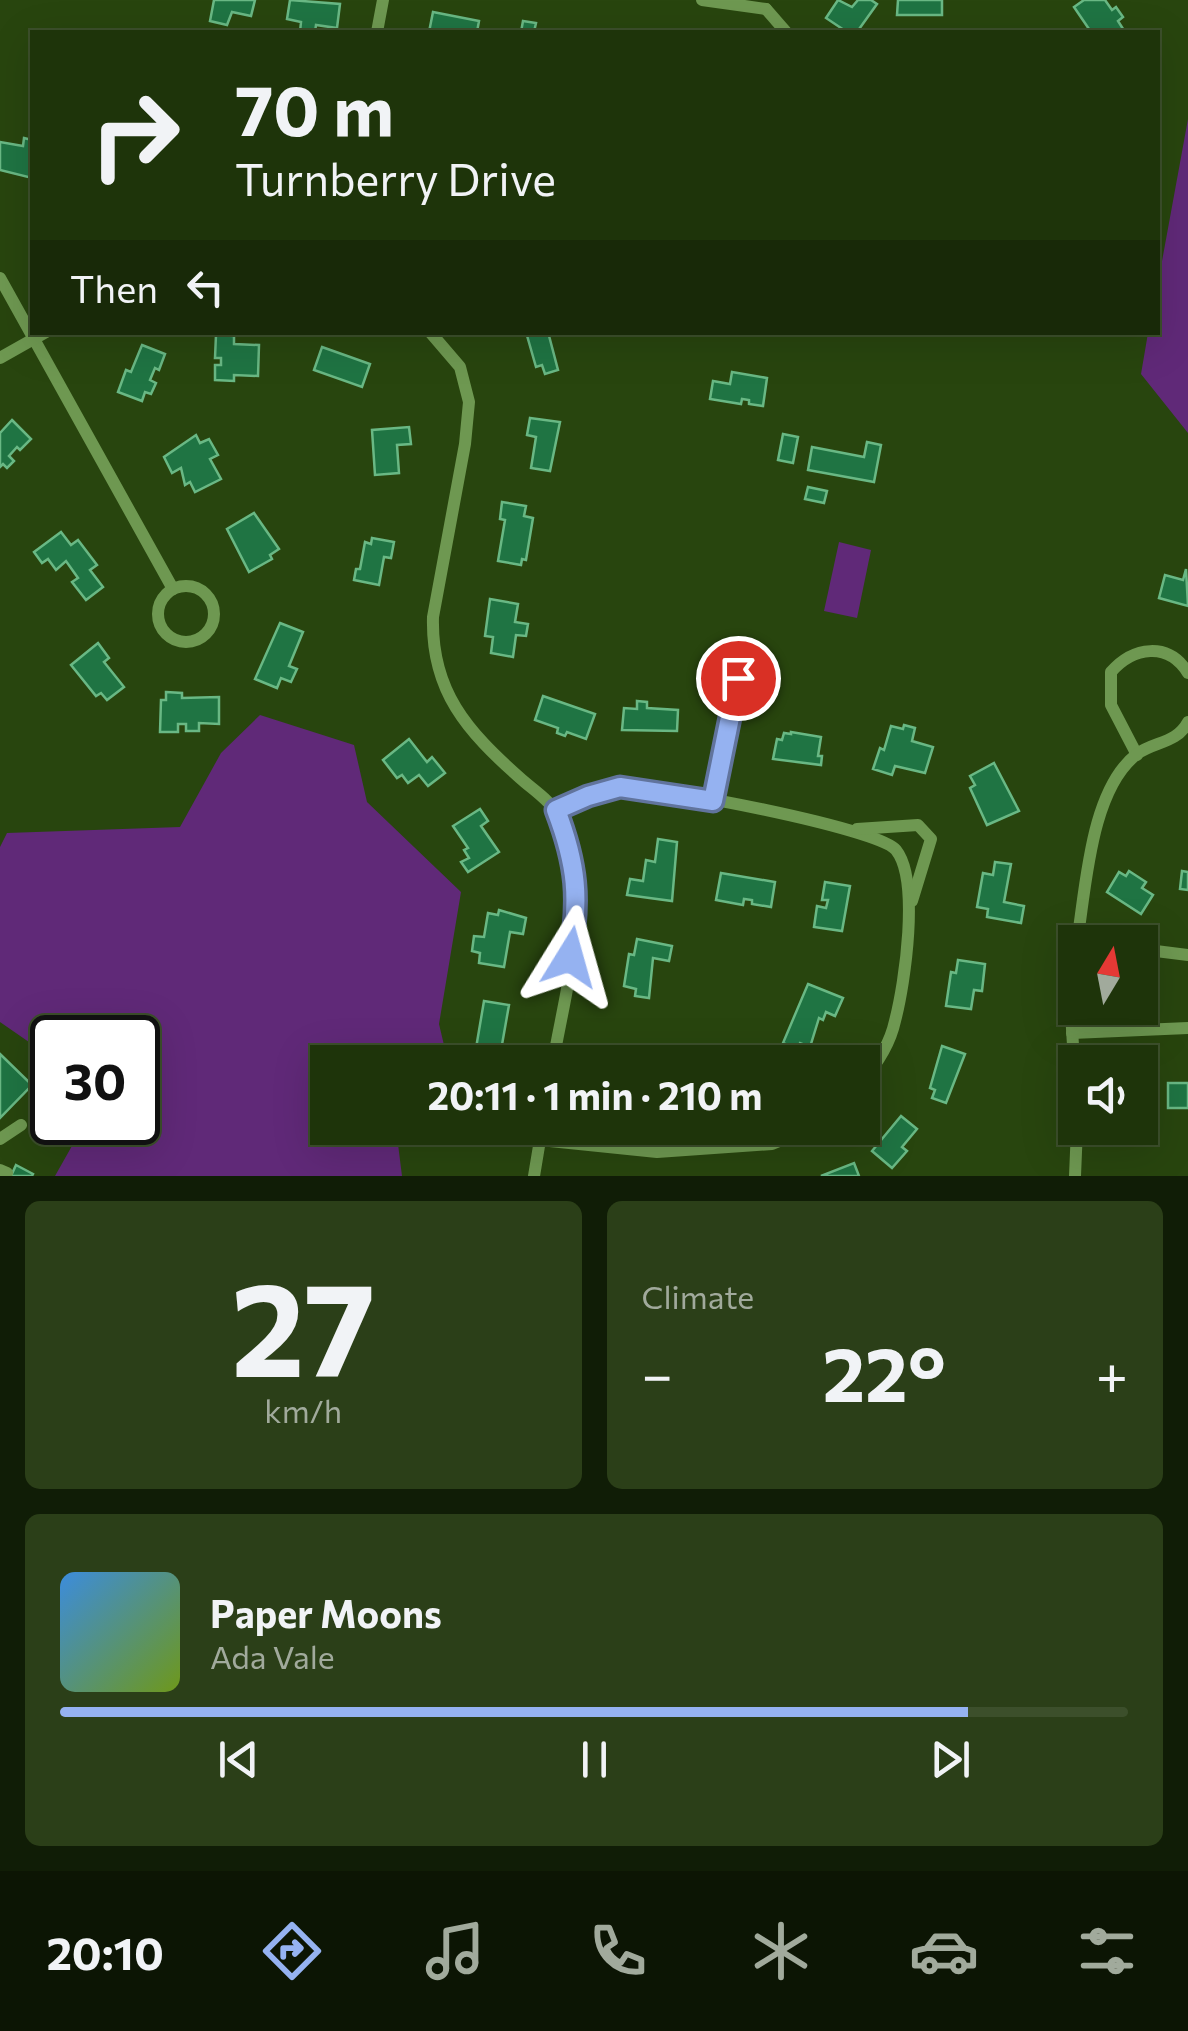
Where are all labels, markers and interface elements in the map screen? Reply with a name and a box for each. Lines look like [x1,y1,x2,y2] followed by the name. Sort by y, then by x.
[235,65,394,150] text: 70 m
[70,70,200,200] icon: right
[235,150,556,205] text: Turnberry Drive
[178,260,233,315] icon: left
[70,264,158,311] text: Then
[696,636,781,721] pin
[711,651,766,706] icon: arrive
[518,905,622,1009] position arrow
[1058,925,1158,1025] north arrow
[1058,925,1158,1145] map controls
[30,1015,160,1145] speed limit sign: 30
[1058,1045,1158,1145] button: sound
[428,1071,762,1118] text: 20:11 · 1 min · 210 m
[231,1245,376,1404] text: 27
[642,1276,754,1316] text: Climate
[822,1326,946,1417] text: 22°
[642,1339,673,1406] text: −
[1096,1339,1128,1406] text: +
[264,1390,342,1430] text: km/h
[210,1589,442,1636] text: Paper Moons
[210,1636,335,1676] text: Ada Vale
[211,1732,266,1787] icon: previous
[567,1732,622,1787] icon: pause
[923,1732,978,1787] icon: next
[257,1916,327,1986] icon: directions
[420,1916,490,1986] icon: music
[583,1916,653,1986] icon: phone
[746,1916,816,1986] icon: climate
[909,1916,979,1986] icon: car
[1072,1916,1142,1986] icon: filters
[46,1924,164,1979] text: 20:10

